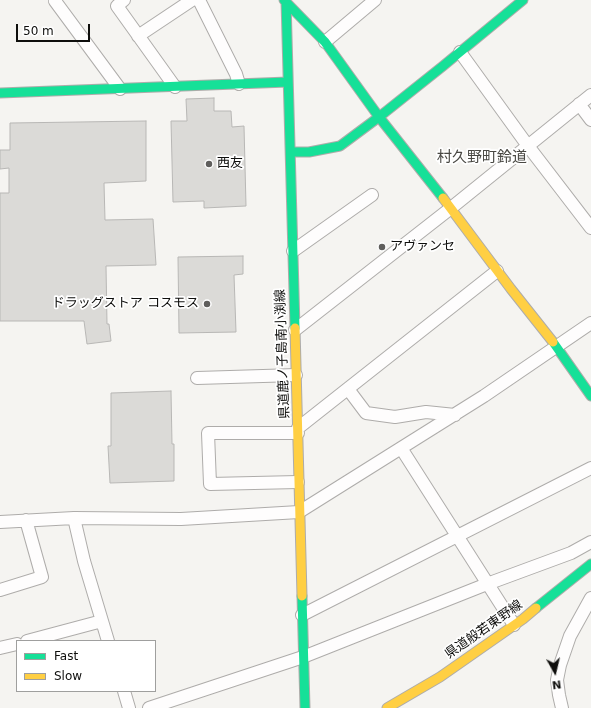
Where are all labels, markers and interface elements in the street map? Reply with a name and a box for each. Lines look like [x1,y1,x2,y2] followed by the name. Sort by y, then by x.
[18,16,92,42] scale bar
[23,24,54,38] text: 50 m
[437,149,527,167] district label: 村久野町鈴道
[217,156,243,172] place label: 西友
[204,159,214,169] marker: 西友
[390,239,455,255] place label: アヴァンセ
[377,242,387,252] marker: アヴァンセ
[273,289,293,419] street label: 県道鹿ノ子島南小渕線
[52,296,199,312] place label: ドラッグストア コスモス
[202,299,212,309] marker: ドラッグストア コスモス
[442,598,526,662] street label: 県道般若東野線
[16,640,156,692] legend
[54,649,78,663] text: Fast
[535,652,575,692] north arrow
[54,669,82,683] text: Slow
[551,677,562,691] text: N

